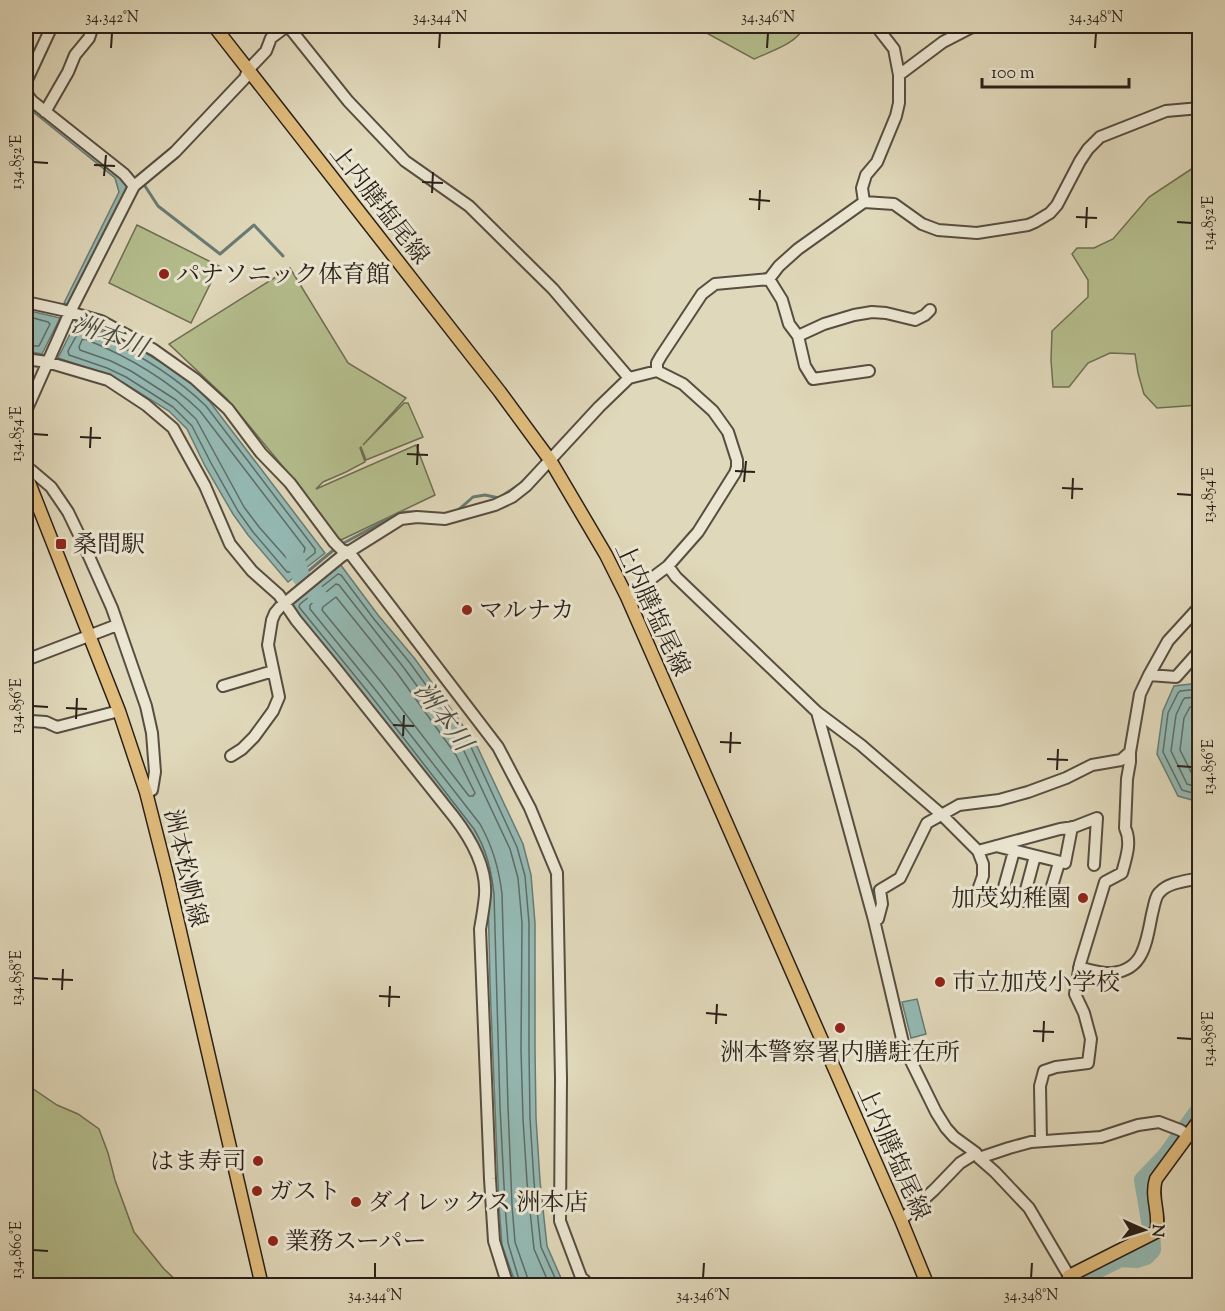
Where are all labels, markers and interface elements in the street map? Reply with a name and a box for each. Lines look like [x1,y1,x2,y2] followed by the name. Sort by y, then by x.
[85,8,139,29] text: 34.342°N
[413,8,467,29] text: 34.344°N
[741,8,795,29] text: 34.346°N
[1069,8,1123,29] text: 34.348°N
[982,51,1129,89] scale bar
[991,61,1035,87] text: 100 m
[7,135,28,189] text: 134.852°E
[321,138,436,272] street label: 上内膳塩尾線
[1199,196,1220,250] text: 134.852°E
[176,259,390,293] place label: パナソニック体育館
[157,267,171,281] marker: パナソニック体育館
[66,307,155,369] water label: 洲本川
[7,406,28,462] text: 134.854°E
[1199,467,1220,523] text: 134.854°E
[73,529,145,563] place label: 桑間駅
[54,537,68,551] marker: 桑間駅
[605,537,697,682] street label: 上内膳塩尾線
[479,595,575,629] place label: マルナカ
[460,603,474,617] marker: マルナカ
[404,675,482,762] water label: 洲本川
[7,678,28,734] text: 134.856°E
[1199,739,1220,795] text: 134.856°E
[154,806,214,931] street label: 洲本松帆線
[951,883,1071,917] place label: 加茂幼稚園
[1076,891,1090,905] marker: 加茂幼稚園
[7,950,28,1006] text: 134.858°E
[952,967,1120,1001] place label: 市立加茂小学校
[933,975,947,989] marker: 市立加茂小学校
[1199,1011,1220,1067] text: 134.858°E
[833,1021,847,1035] marker: 洲本警察署内膳駐在所
[720,1037,960,1071] place label: 洲本警察署内膳駐在所
[847,1081,937,1227] street label: 上内膳塩尾線
[150,1146,246,1180] place label: はま寿司
[251,1154,265,1168] marker: はま寿司
[269,1176,341,1210] place label: ガスト
[250,1184,264,1198] marker: ガスト
[368,1187,588,1221] place label: ダイレックス 洲本店
[349,1195,363,1209] marker: ダイレックス 洲本店
[1114,1200,1174,1260] north arrow
[7,1221,28,1279] text: 134.860°E
[1145,1224,1168,1238] text: N
[285,1226,427,1260] place label: 業務スーパー
[266,1234,280,1248] marker: 業務スーパー
[348,1286,402,1307] text: 34.344°N
[676,1286,730,1307] text: 34.346°N
[1004,1286,1058,1307] text: 34.348°N

